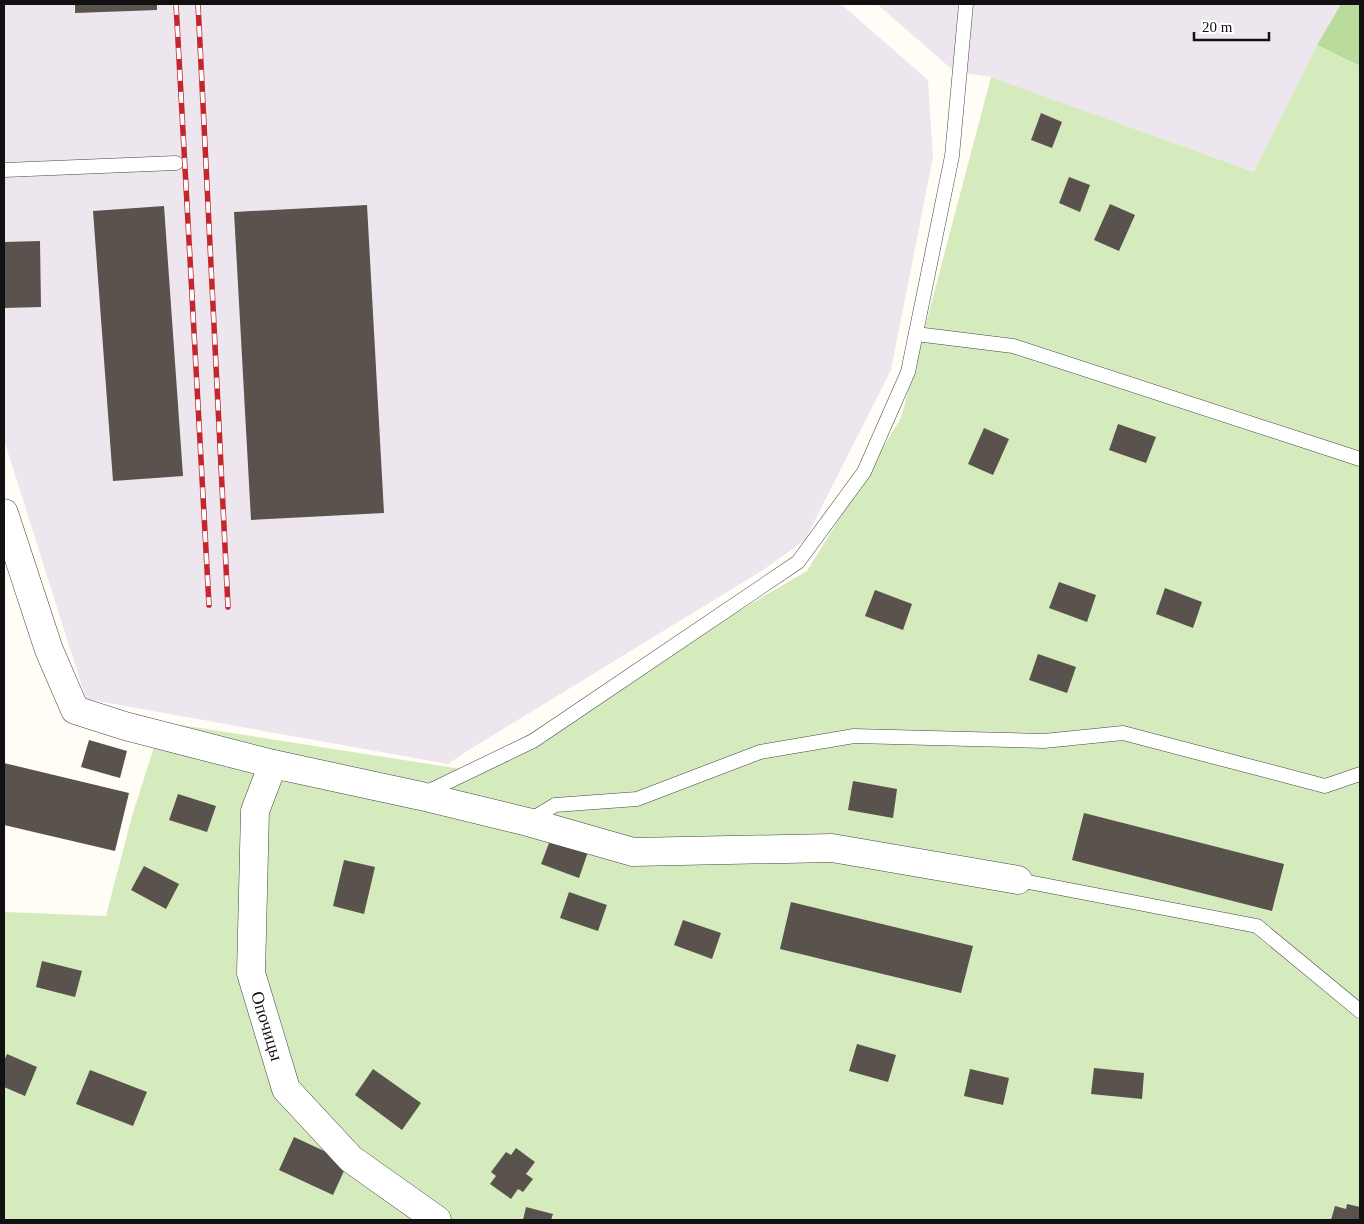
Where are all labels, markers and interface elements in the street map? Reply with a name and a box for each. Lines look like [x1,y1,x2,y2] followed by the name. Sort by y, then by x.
[1194,10,1269,42] scale bar
[1202,19,1233,35] text: 20 m
[247,989,287,1063] street label: Опочицы

